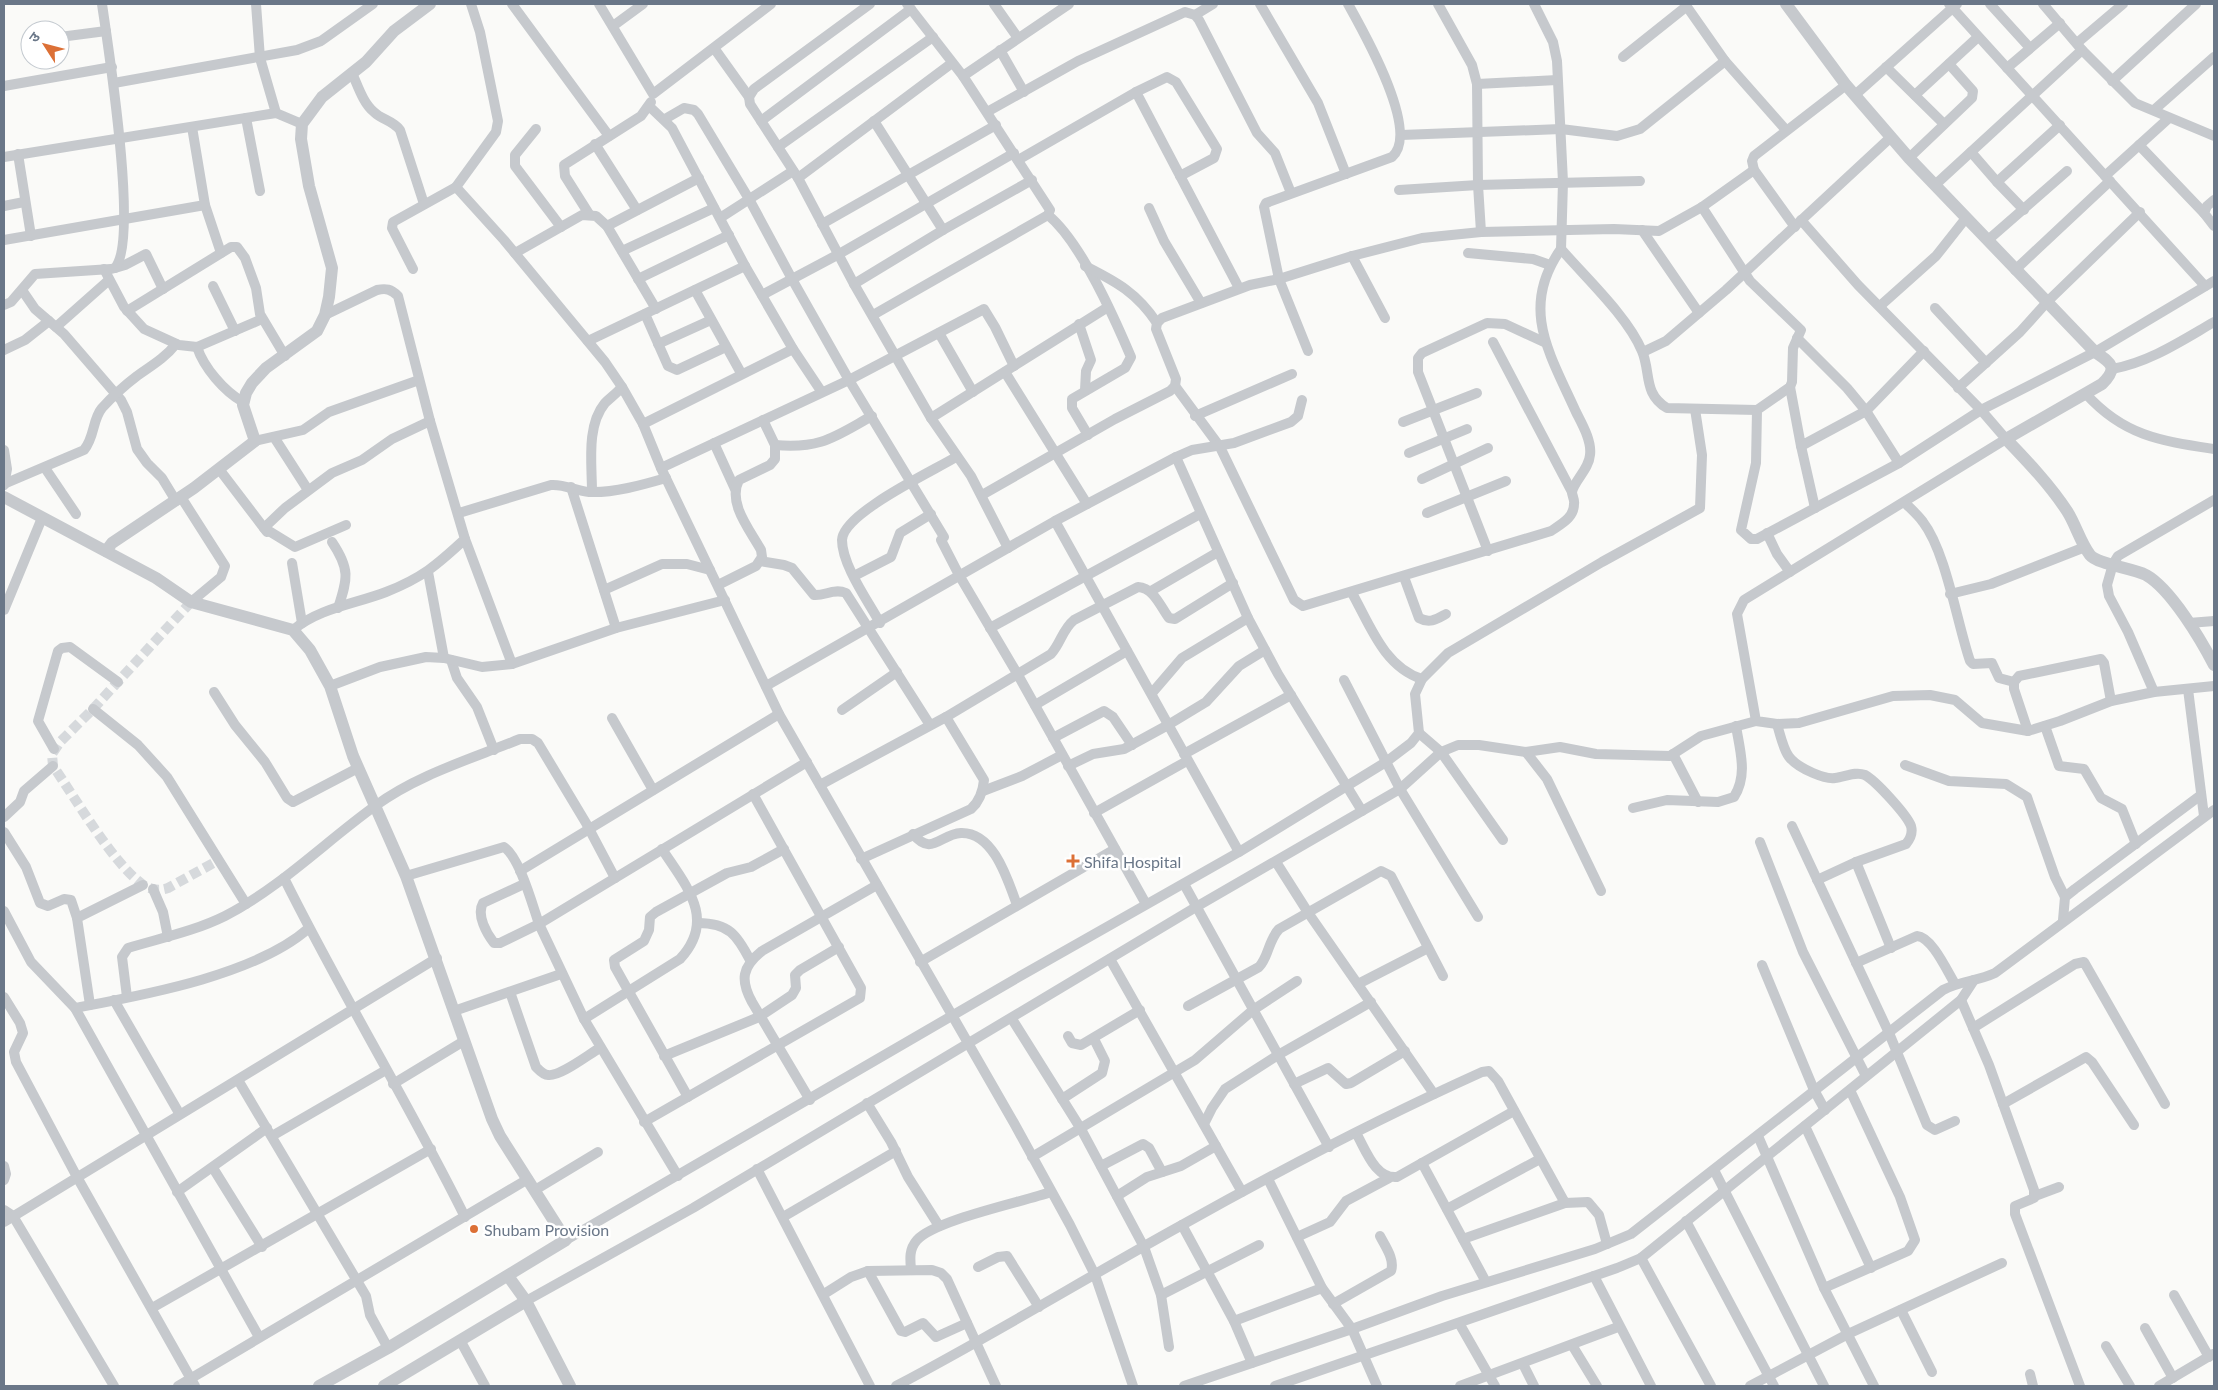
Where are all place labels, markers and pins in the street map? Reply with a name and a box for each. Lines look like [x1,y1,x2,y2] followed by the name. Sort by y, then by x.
[1084,852,1181,871] place label: Shifa Hospital
[1066,854,1080,868] marker: Shifa Hospital
[484,1220,609,1239] place label: Shubam Provision
[468,1223,480,1235] marker: Shubam Provision

